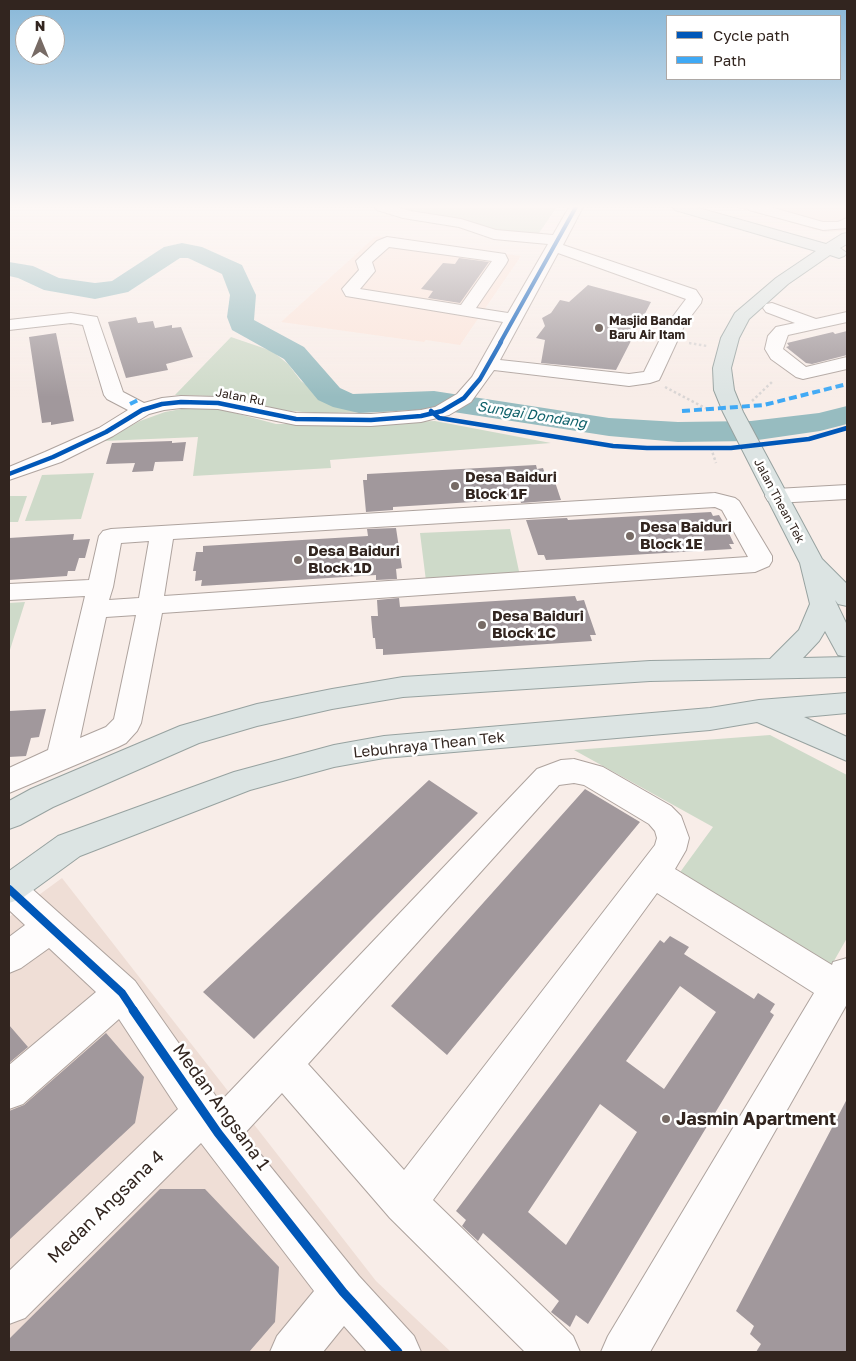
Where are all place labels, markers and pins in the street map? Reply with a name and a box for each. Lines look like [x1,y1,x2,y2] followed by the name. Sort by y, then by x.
[609,314,692,342] place label: Masjid Bandar Baru Air Itam
[593,322,605,334] marker: Masjid Bandar Baru Air Itam
[465,468,557,503] place label: Desa Baiduri Block 1F
[449,480,461,492] marker: Desa Baiduri Block 1F
[640,518,732,553] place label: Desa Baiduri Block 1E
[624,530,636,542] marker: Desa Baiduri Block 1E
[308,542,400,577] place label: Desa Baiduri Block 1D
[292,554,304,566] marker: Desa Baiduri Block 1D
[492,607,584,642] place label: Desa Baiduri Block 1C
[476,619,488,631] marker: Desa Baiduri Block 1C
[676,1108,836,1130] place label: Jasmin Apartment
[660,1113,672,1125] marker: Jasmin Apartment

